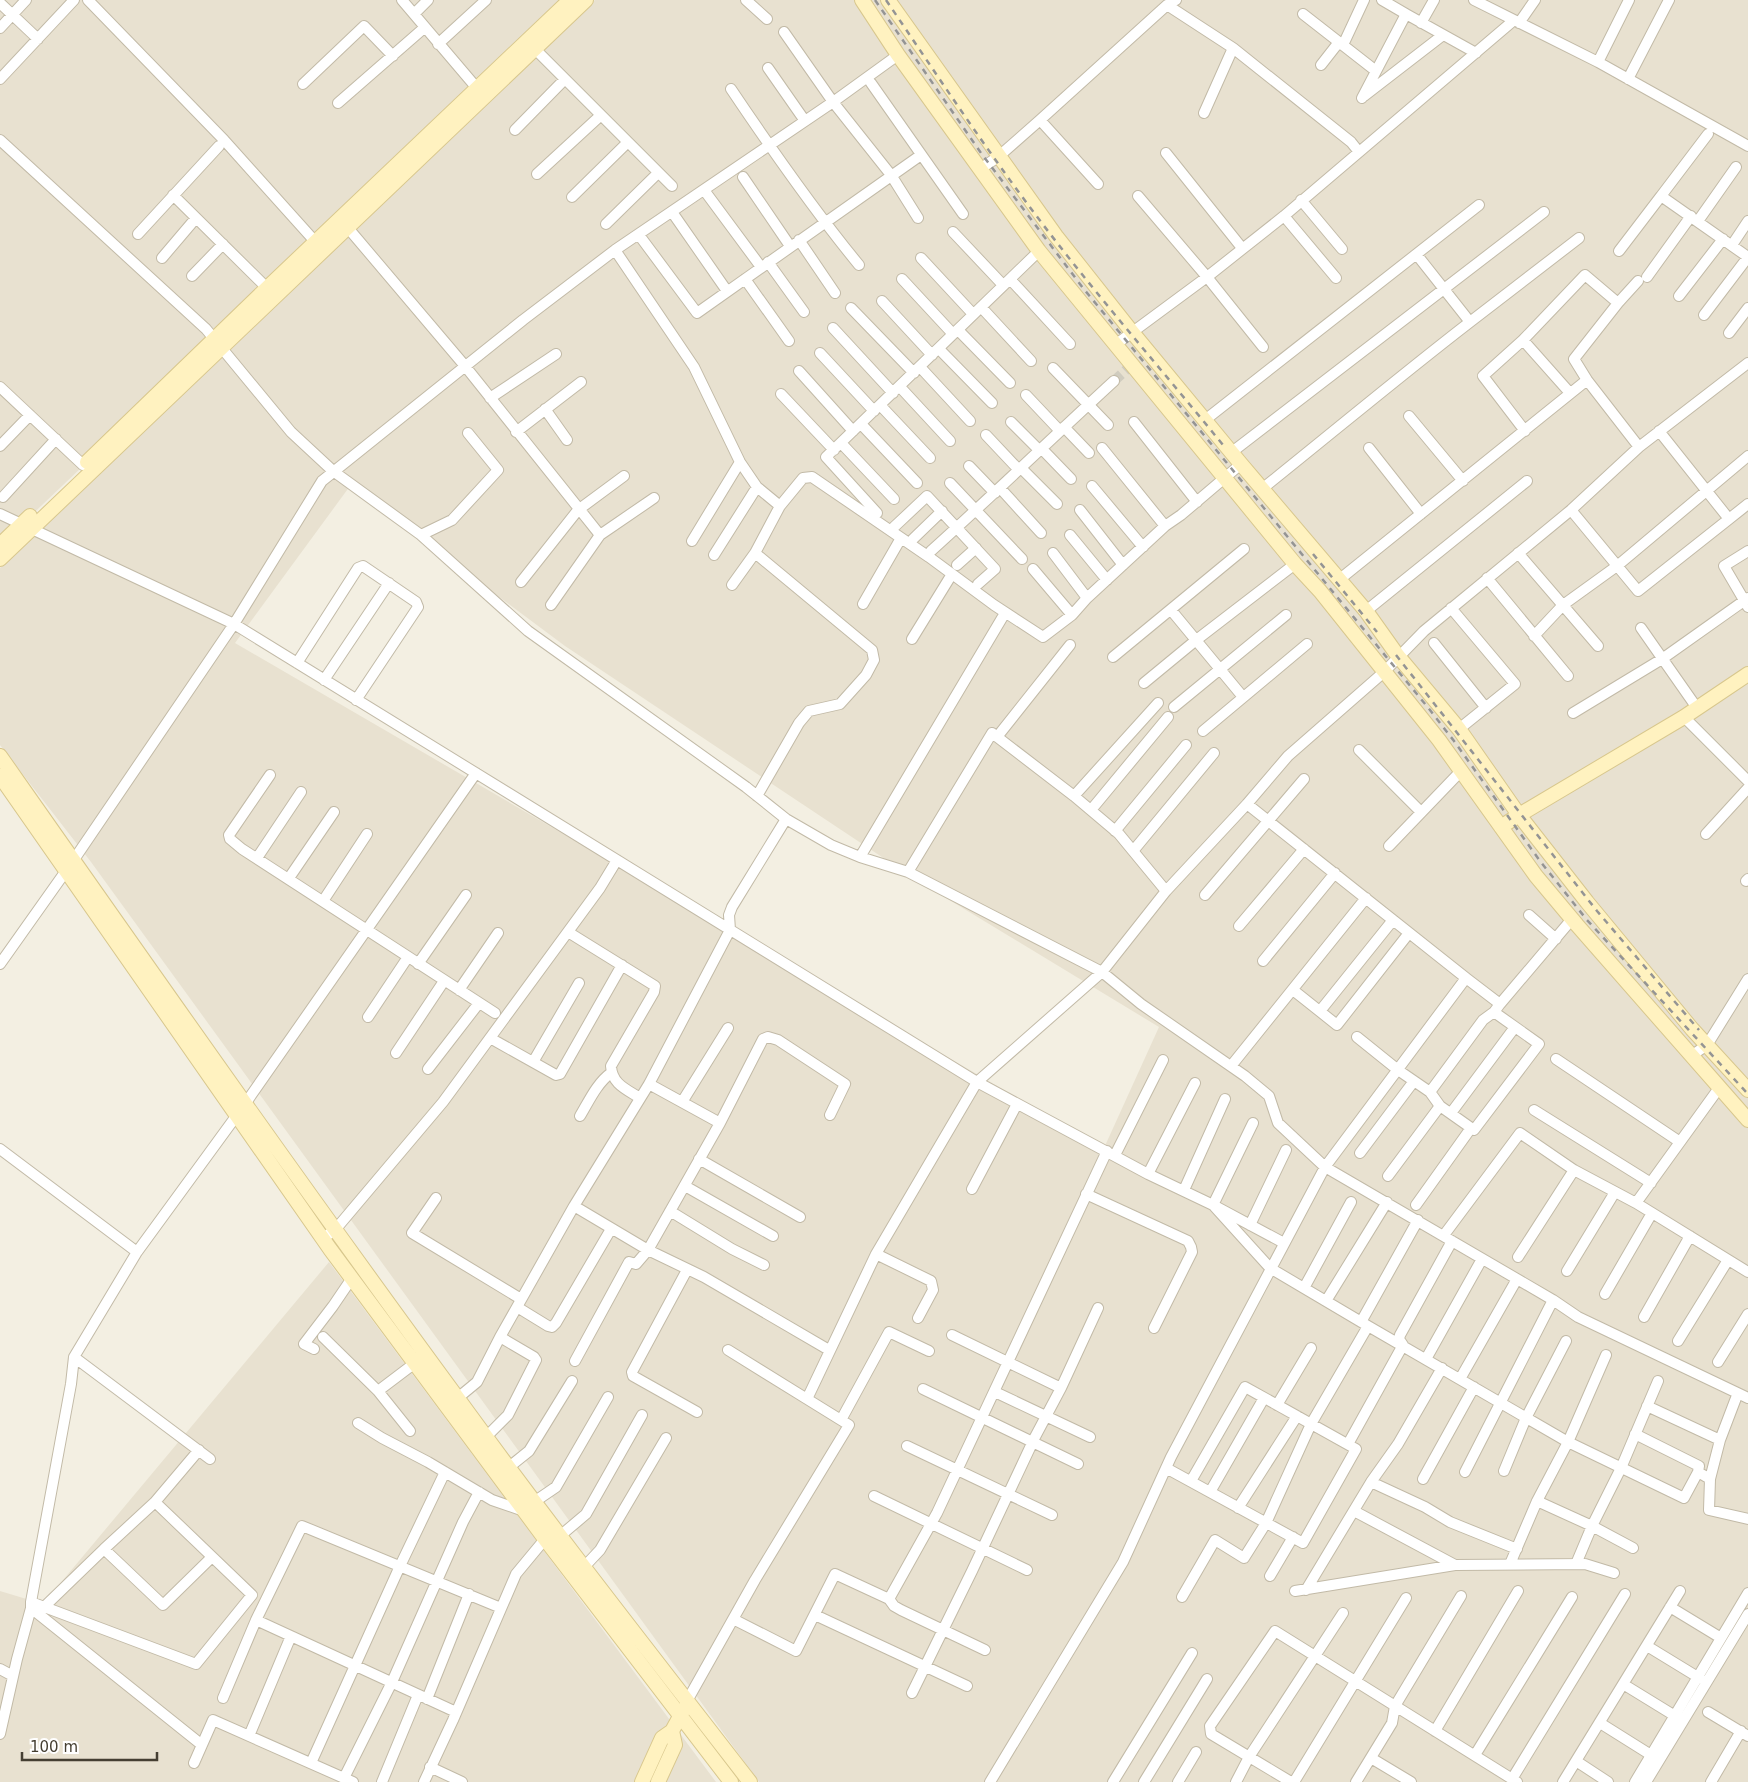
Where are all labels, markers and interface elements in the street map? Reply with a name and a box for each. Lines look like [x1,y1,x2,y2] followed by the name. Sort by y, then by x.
[22,1730,158,1762] scale bar
[30,1738,78,1756] text: 100 m

